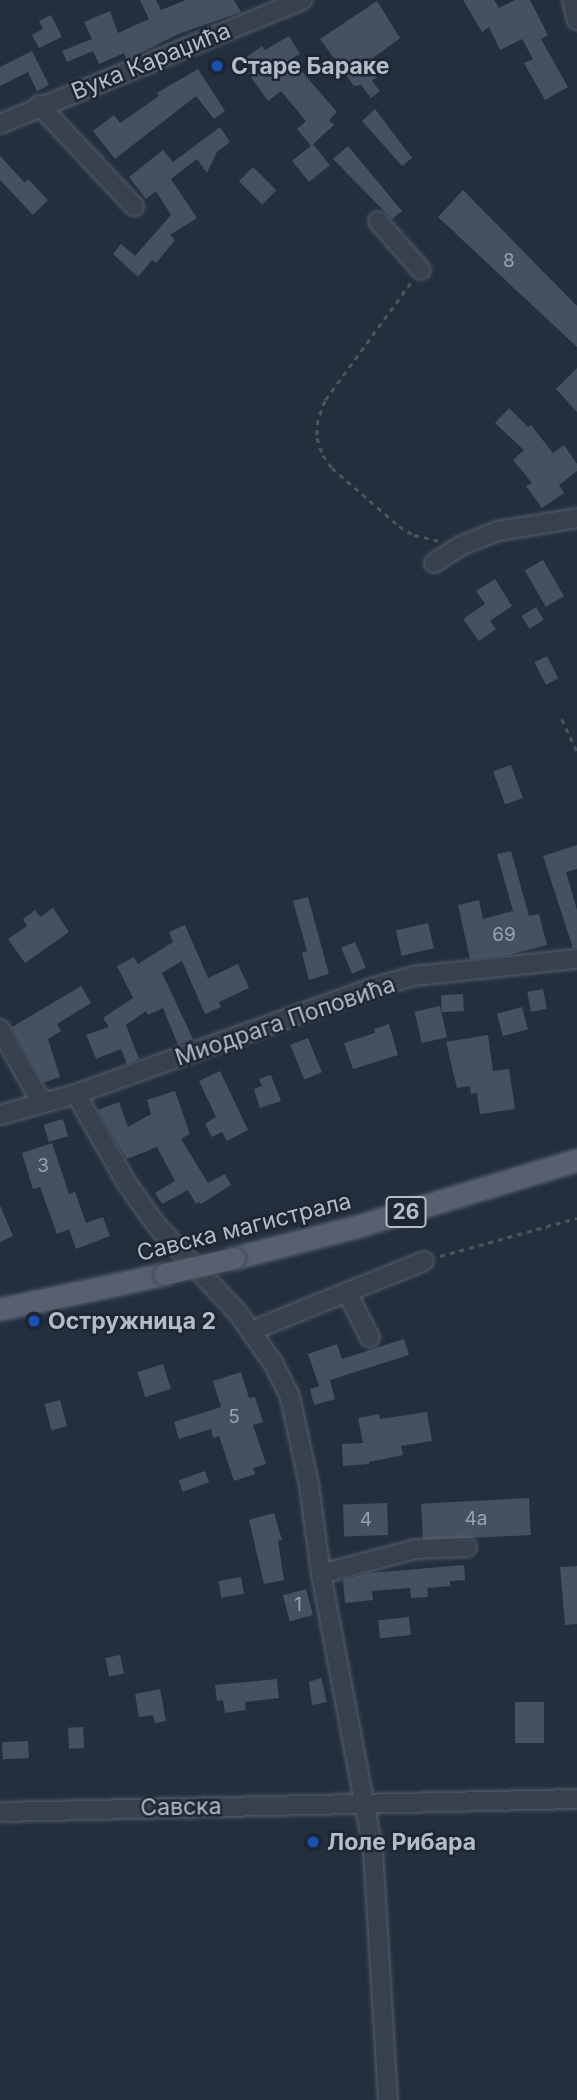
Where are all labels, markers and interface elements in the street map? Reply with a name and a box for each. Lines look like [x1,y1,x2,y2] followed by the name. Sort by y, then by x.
[67,17,235,105] street label: Вука Караџића
[231,52,389,80] place label: Старе Бараке
[209,58,225,74] marker: Старе Бараке
[503,250,515,272] house number: 8
[492,924,516,946] house number: 69
[172,970,398,1072] street label: Миодрага Поповића
[37,1155,49,1177] house number: 3
[134,1187,354,1267] street label: Савска магистрала
[385,1194,427,1230] road number: 26
[48,1307,216,1335] place label: Остружница 2
[26,1313,42,1329] marker: Остружница 2
[228,1406,240,1428] house number: 5
[465,1508,487,1530] house number: 4a
[360,1509,372,1531] house number: 4
[294,1594,302,1616] house number: 1
[140,1792,222,1822] street label: Савска
[327,1828,476,1856] place label: Лоле Рибара
[305,1834,321,1850] marker: Лоле Рибара

